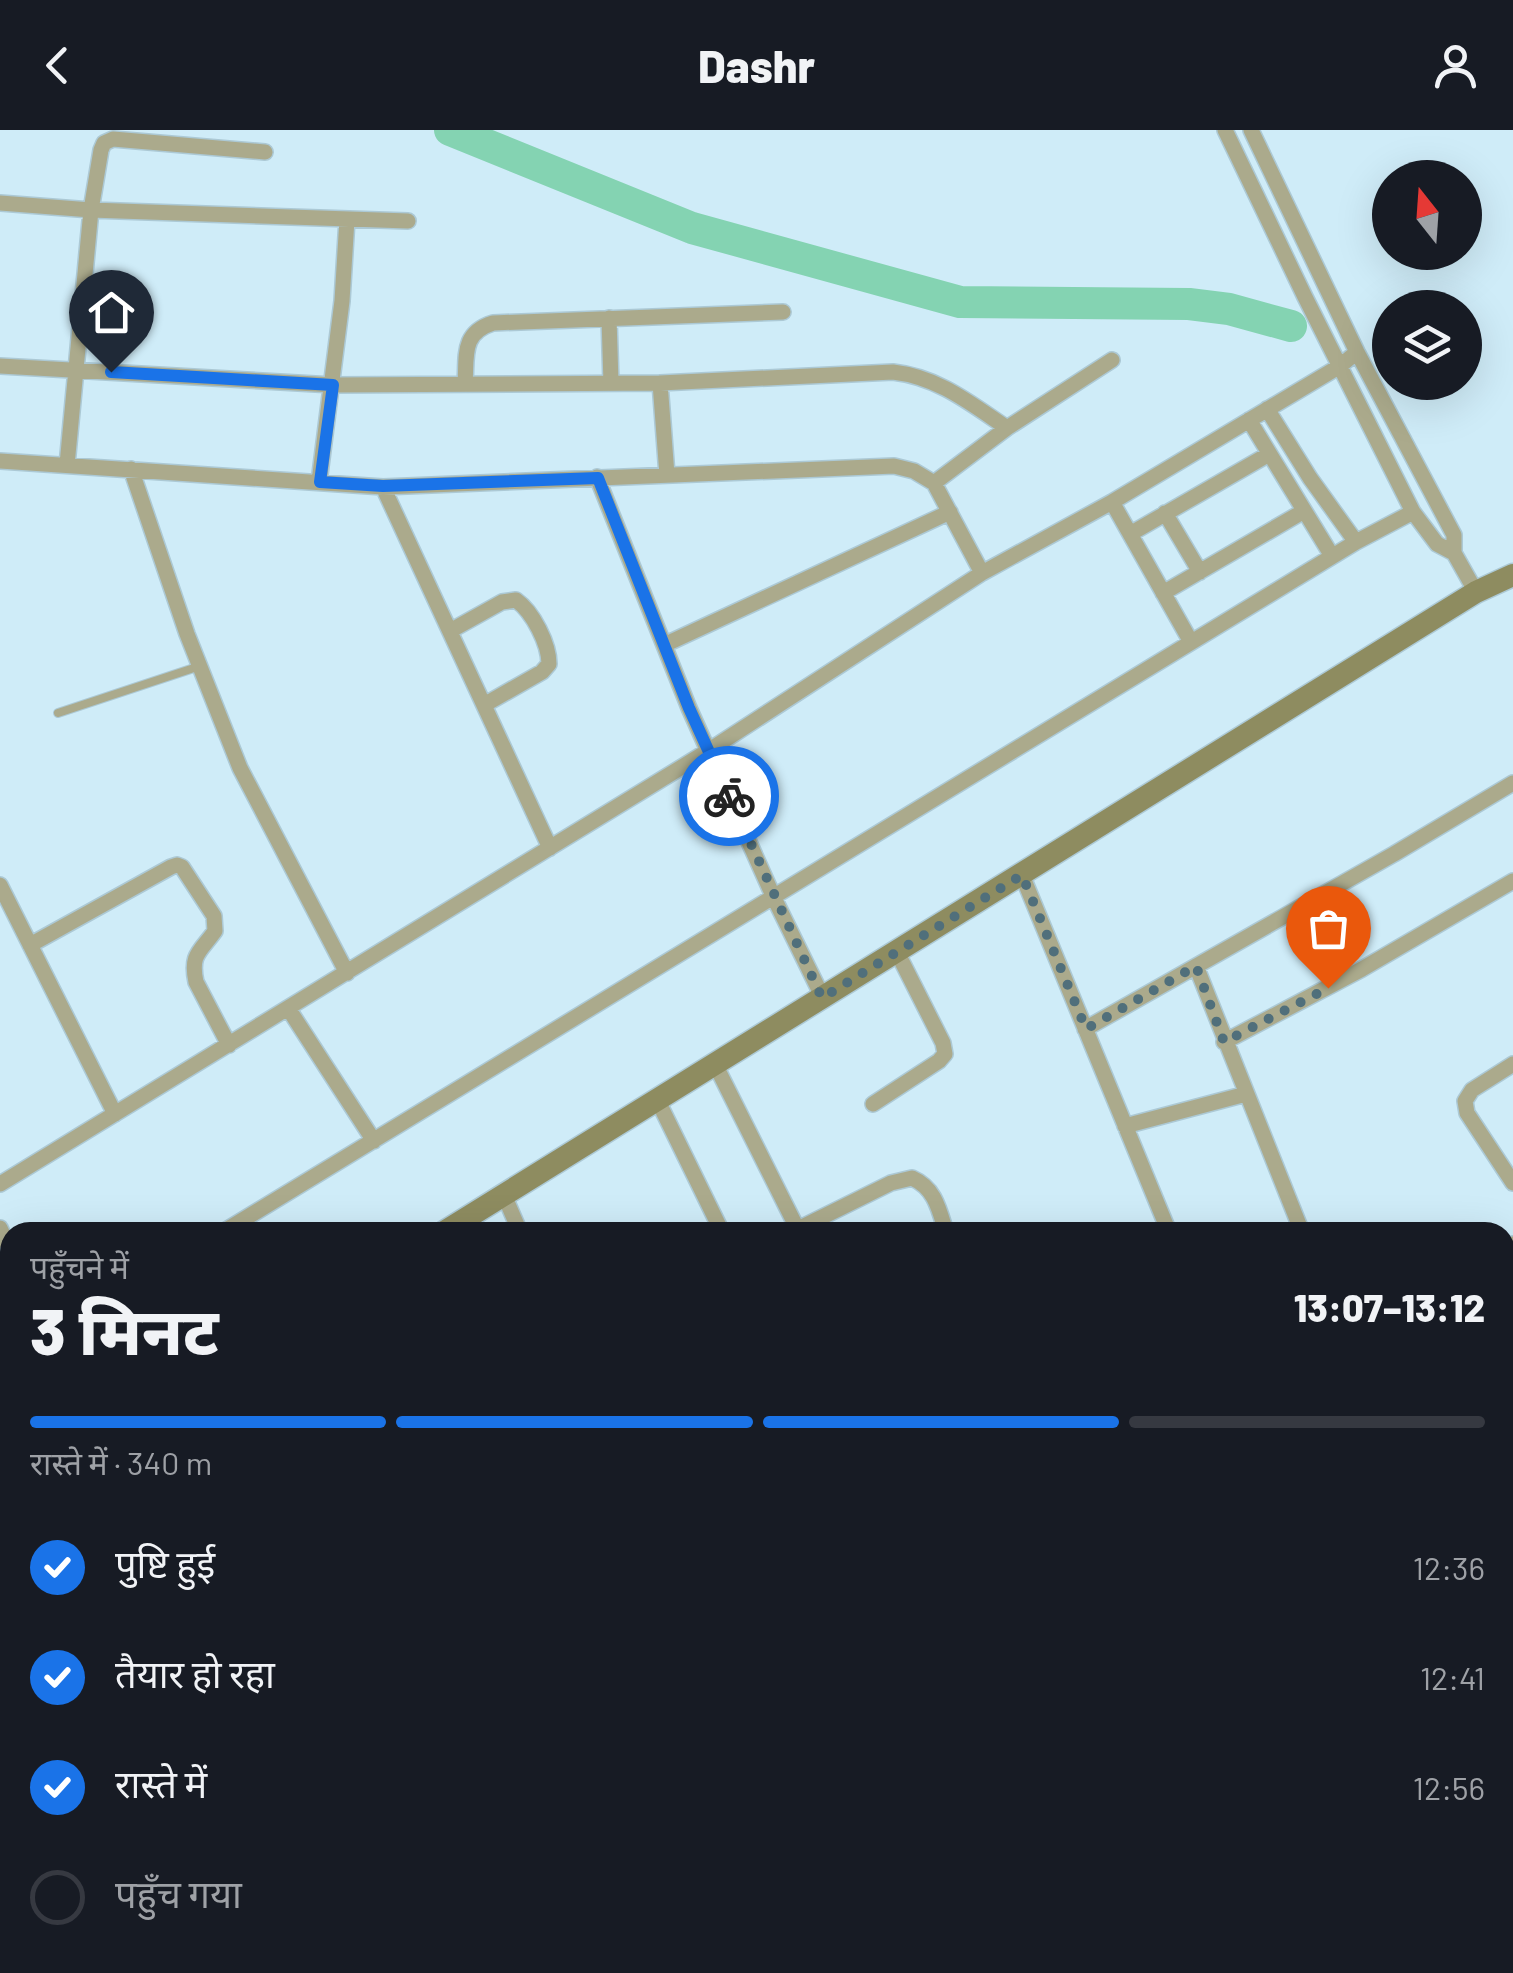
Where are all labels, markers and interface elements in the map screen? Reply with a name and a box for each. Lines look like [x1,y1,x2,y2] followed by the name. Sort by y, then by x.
[30,38,85,93] icon: back
[698,38,815,92] text: Dashr
[1428,38,1483,93] icon: person
[1372,160,1482,270] north arrow
[1372,160,1482,400] map controls
[69,270,154,373] pin
[84,285,139,340] icon: home
[1372,290,1482,400] button: layers
[679,746,779,846] courier
[702,769,757,824] icon: bike
[1286,886,1371,989] pin
[1301,901,1356,956] icon: bag
[30,1247,129,1285] text: पहुँचने में
[1294,1284,1485,1330] text: 13:07–13:12
[30,1290,219,1368] text: 3 मिनट
[30,1443,212,1481] text: रास्ते में · 340 m
[30,1540,85,1595] icon: check
[115,1540,215,1586] text: पुष्टि हुई
[1413,1548,1485,1586] text: 12:36
[30,1650,85,1705] icon: check
[115,1650,275,1696] text: तैयार हो रहा
[1420,1658,1485,1696] text: 12:41
[30,1760,85,1815] icon: check
[115,1760,207,1806] text: रास्ते में
[1413,1768,1485,1806] text: 12:56
[115,1870,242,1916] text: पहुँच गया

